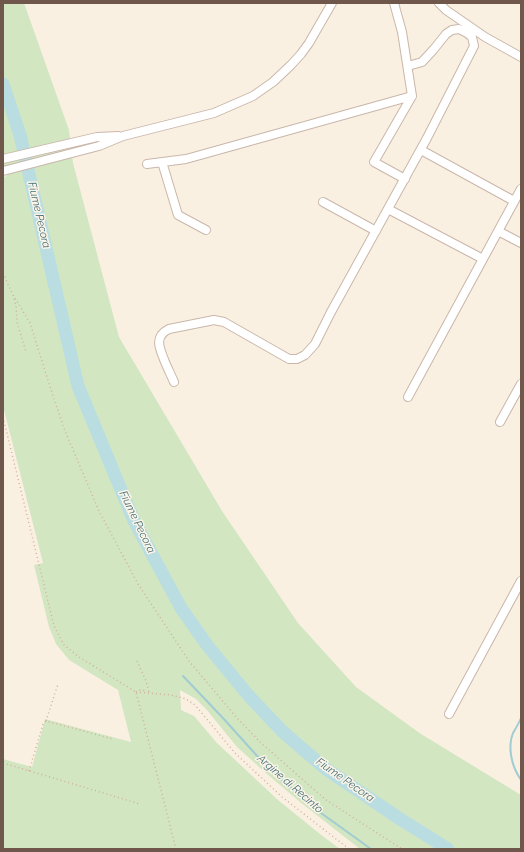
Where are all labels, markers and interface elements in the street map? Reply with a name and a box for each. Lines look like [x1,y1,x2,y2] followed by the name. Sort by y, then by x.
[25,180,53,250] water label: Fiume Pecora
[116,489,158,555] water label: Fiume Pecora
[254,752,326,816] water label: Argine di Recinto
[313,755,377,805] water label: Fiume Pecora

